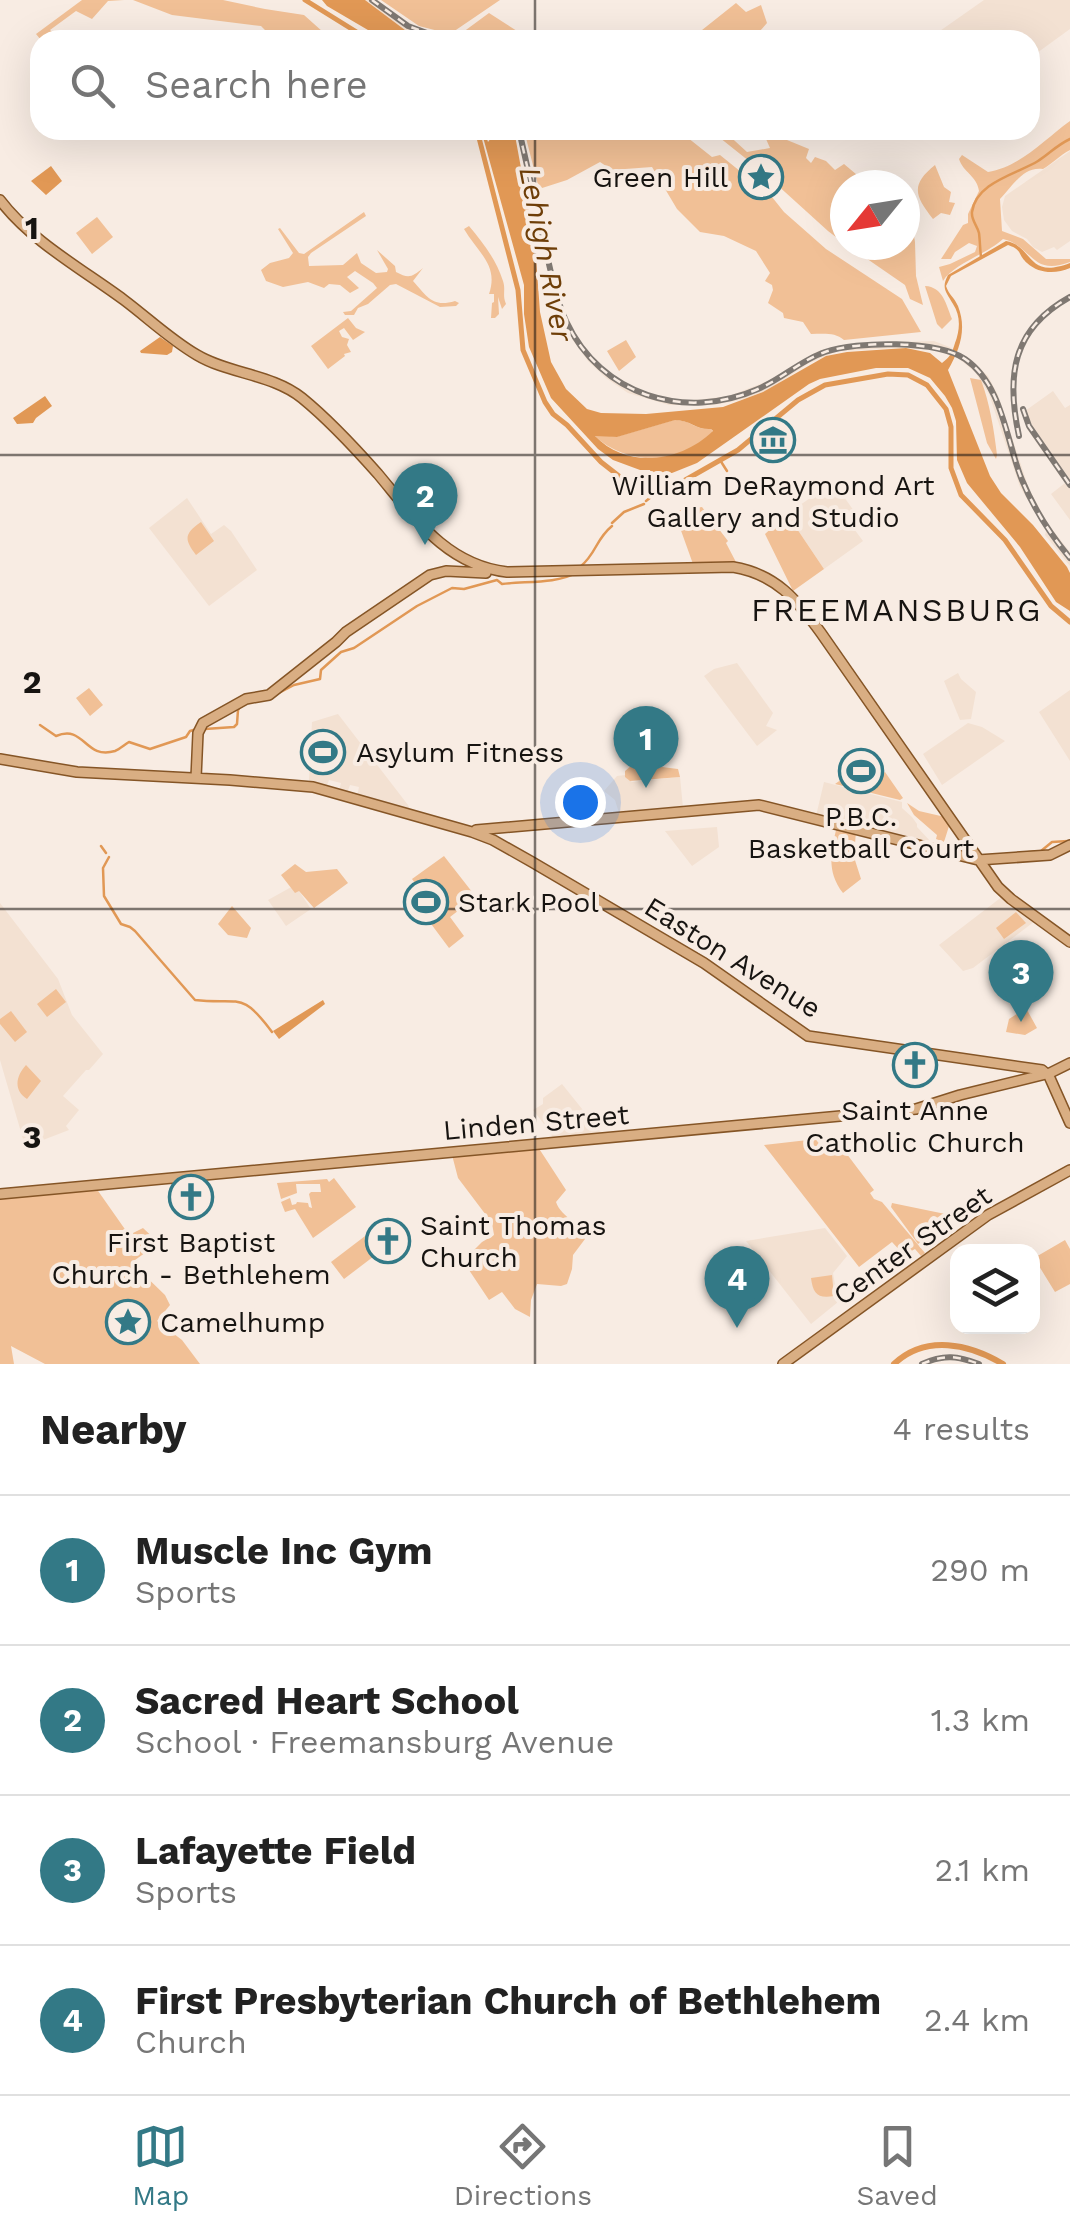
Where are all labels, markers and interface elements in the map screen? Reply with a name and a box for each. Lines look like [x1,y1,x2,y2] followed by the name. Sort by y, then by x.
[30,30,1040,140] search box
[65,58,120,113] icon: search
[145,63,368,107] text: Search here
[738,154,784,200] place icon: Green Hill
[592,161,728,194] place label: Green Hill
[512,164,581,346] water label: Lehigh River
[830,170,920,260] north arrow
[25,209,39,247] text: 1
[750,417,796,463] museum icon: William DeRaymond Art Gallery and Studio
[392,462,458,545] pin: 2
[612,469,935,534] place label: William DeRaymond Art Gallery and Studio
[751,591,1043,629] district label: FREEMANSBURG
[22,663,42,701] text: 2
[614,706,678,788] pin: 1
[300,729,346,775] sports icon: Asylum Fitness
[356,736,564,769] place label: Asylum Fitness
[838,748,884,794] sports icon: P.B.C. Basketball Court
[555,777,606,828] your location
[748,800,974,865] place label: P.B.C. Basketball Court
[403,879,449,925] sports icon: Stark Pool
[458,886,599,919] place label: Stark Pool
[638,890,827,1025] street label: Easton Avenue
[988,940,1054,1022] pin: 3
[892,1042,938,1088] church icon: Saint Anne Catholic Church
[805,1094,1025,1159] place label: Saint Anne Catholic Church
[442,1098,631,1147] street label: Linden Street
[23,1118,41,1156] text: 3
[168,1174,214,1220] church icon: First Baptist Church - Bethlehem
[827,1179,998,1312] street label: Center Street
[420,1209,606,1274] place label: Saint Thomas Church
[365,1218,411,1264] church icon: Saint Thomas Church
[51,1226,331,1291] place label: First Baptist Church - Bethlehem
[950,1244,1040,1334] map controls
[950,1244,1040,1334] button: layers
[704,1246,770,1328] pin: 4
[105,1299,151,1345] place icon: Camelhump
[160,1306,325,1339] place label: Camelhump
[40,1405,187,1454] text: Nearby
[892,1410,1030,1448] text: 4 results
[135,1529,432,1573] text: Muscle Inc Gym
[66,1551,79,1589] text: 1
[930,1551,1030,1589] text: 290 m
[135,1573,237,1611] text: Sports
[135,1679,519,1723] text: Sacred Heart School
[63,1701,82,1739] text: 2
[931,1701,1030,1739] text: 1.3 km
[135,1723,614,1761] text: School · Freemansburg Avenue
[135,1829,416,1873] text: Lafayette Field
[63,1851,82,1889] text: 3
[935,1851,1030,1889] text: 2.1 km
[135,1873,237,1911] text: Sports
[135,1979,881,2023] text: First Presbyterian Church of Bethlehem
[62,2001,83,2039] text: 4
[924,2001,1030,2039] text: 2.4 km
[135,2023,247,2061] text: Church
[132,2119,189,2212] tab: Map
[454,2119,592,2212] tab: Directions
[856,2119,938,2212] tab: Saved

